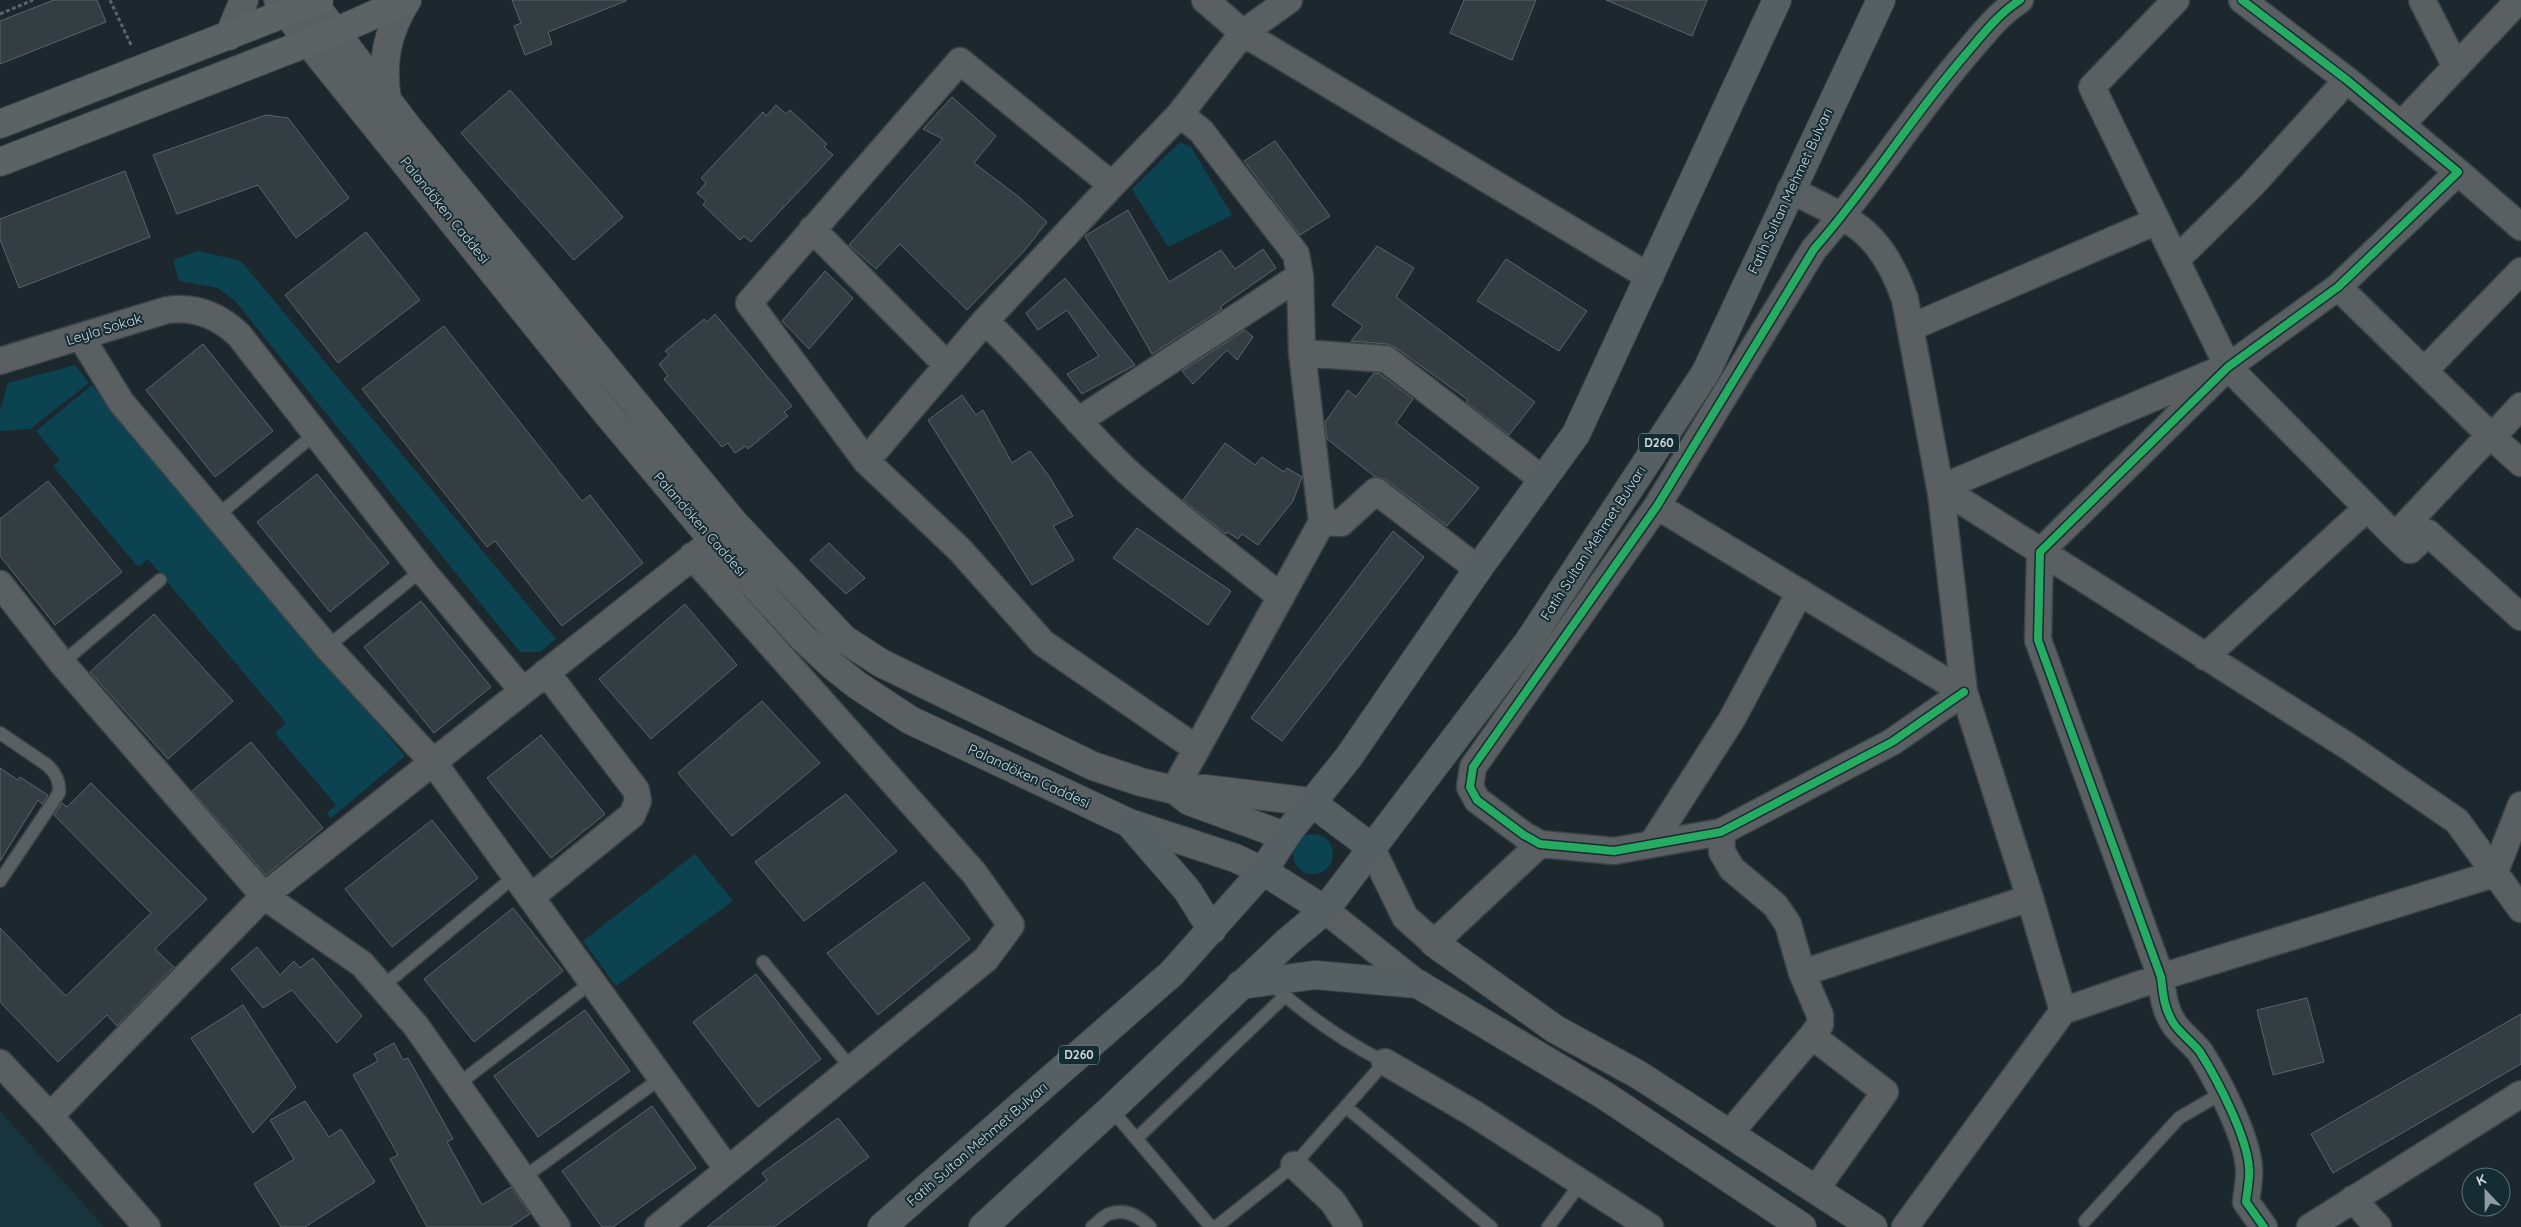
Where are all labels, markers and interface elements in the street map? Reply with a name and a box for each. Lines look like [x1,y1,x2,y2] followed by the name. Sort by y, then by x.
[1744,105,1836,277] street label: Fatih Sultan Mehmet Bulvarı
[396,153,494,267] street label: Palandöken Caddesi
[64,309,144,349] street label: Leyla Sokak
[1639,433,1679,452] road number: D260
[1536,462,1650,624] street label: Fatih Sultan Mehmet Bulvarı
[650,468,750,580] street label: Palandöken Caddesi
[965,740,1093,812] street label: Palandöken Caddesi
[1059,1046,1099,1064] road number: D260
[903,1078,1051,1210] street label: Fatih Sultan Mehmet Bulvarı
[2461,1167,2511,1217] north arrow
[2474,1170,2489,1190] text: K

